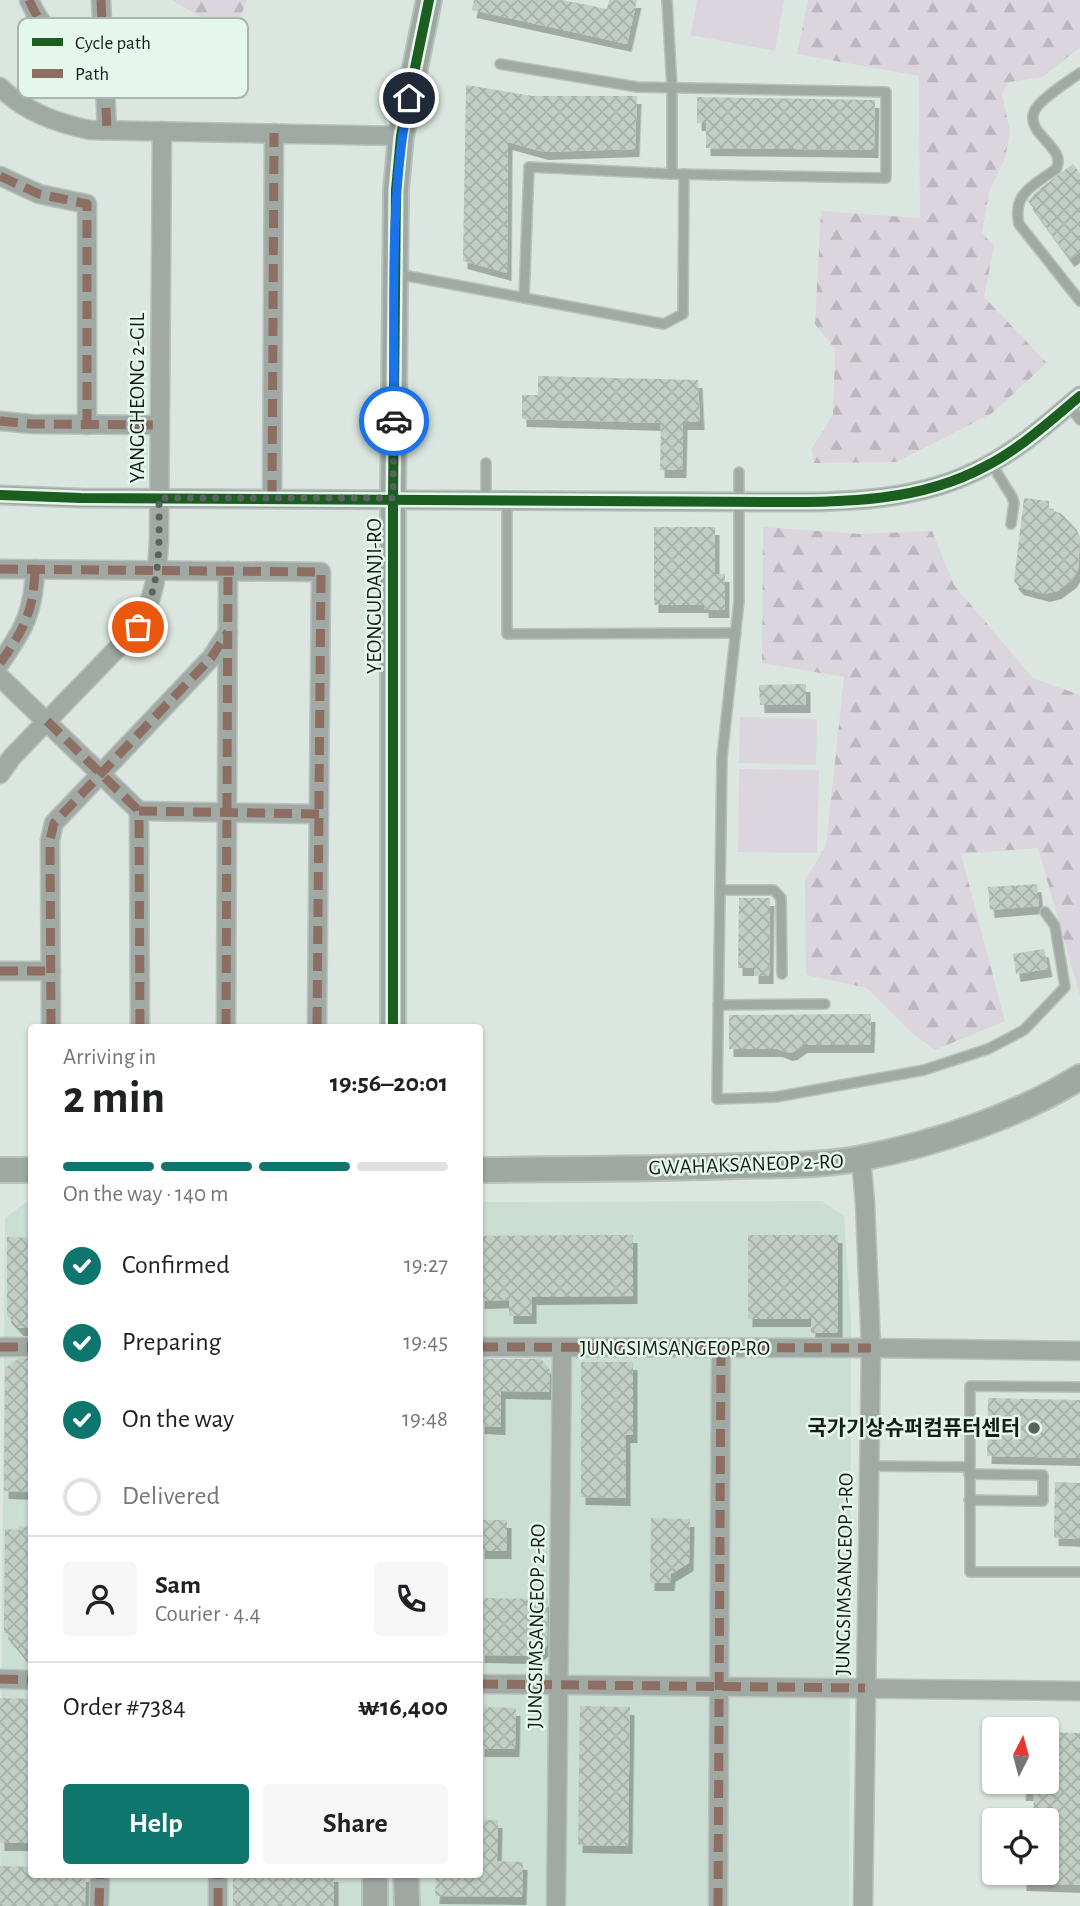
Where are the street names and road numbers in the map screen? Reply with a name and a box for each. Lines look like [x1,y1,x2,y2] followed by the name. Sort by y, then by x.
[127,313,148,483] street label: YANGCHEONG 2-GIL
[364,518,385,674] street label: YEONGUDANJI-RO
[648,1151,844,1178] street label: GWAHAKSANEOP 2-RO
[580,1338,770,1359] street label: JUNGSIMSANGEOP-RO
[832,1473,857,1675] street label: JUNGSIMSANGEOP 1-RO
[524,1524,549,1729] street label: JUNGSIMSANGEOP 2-RO

